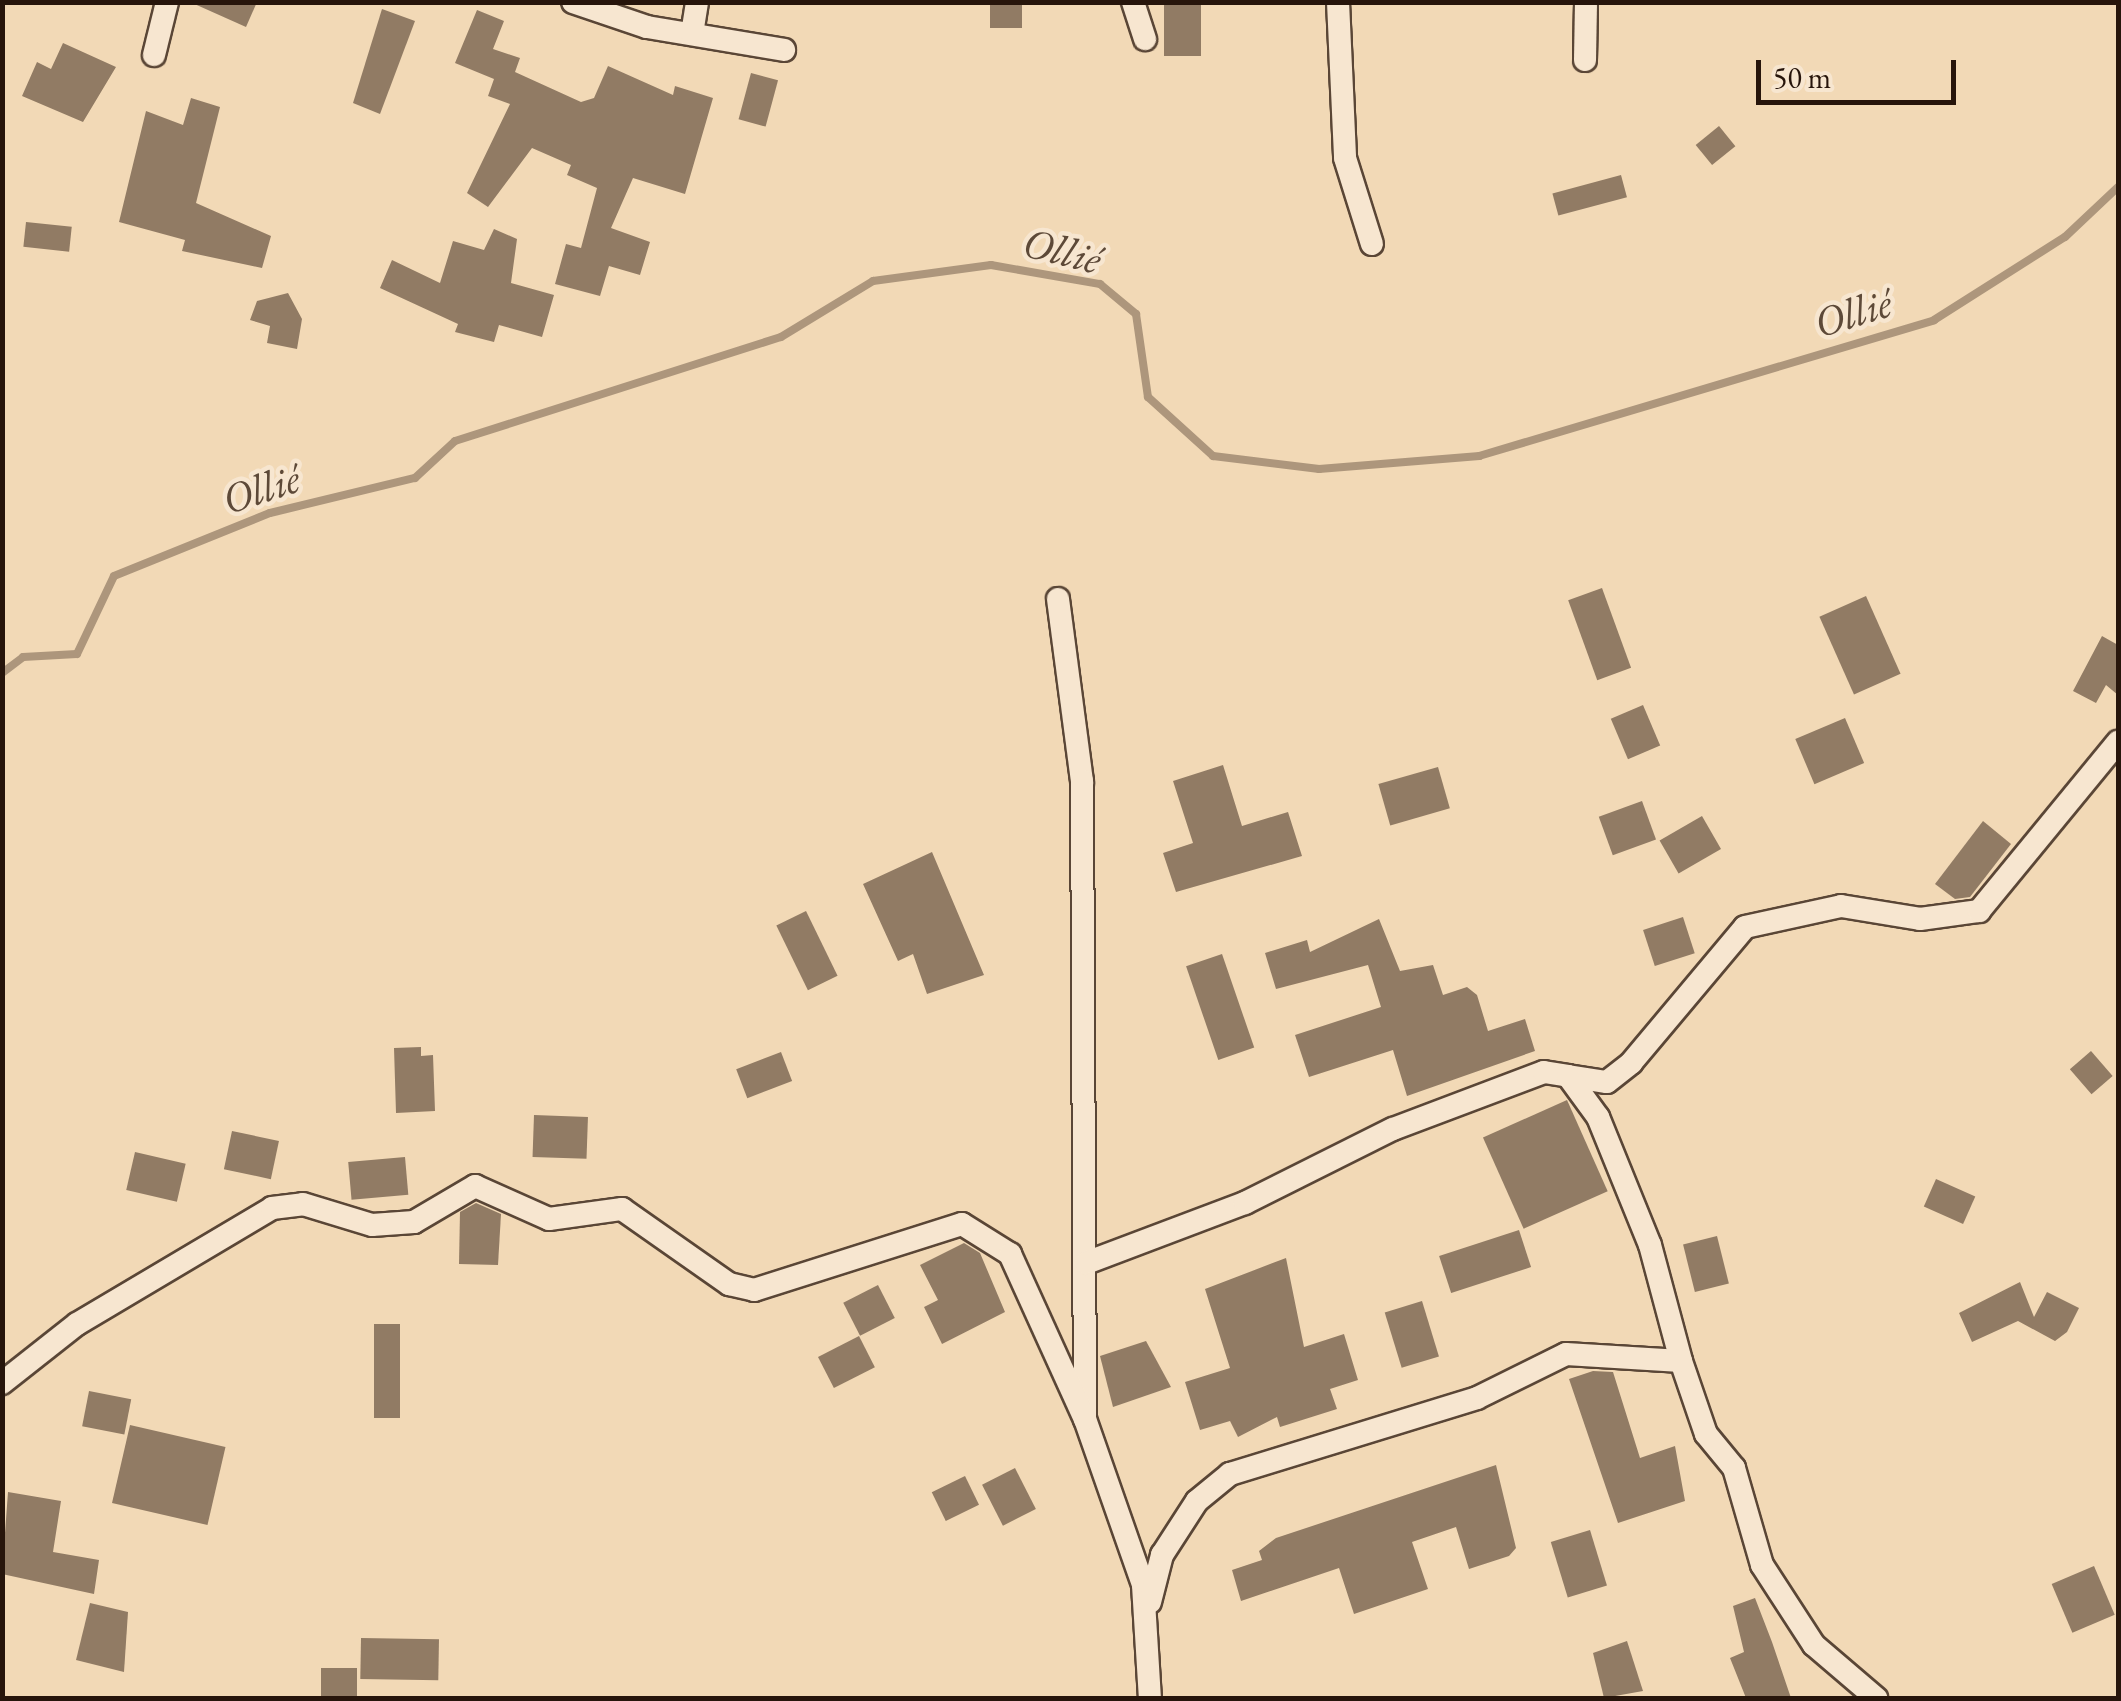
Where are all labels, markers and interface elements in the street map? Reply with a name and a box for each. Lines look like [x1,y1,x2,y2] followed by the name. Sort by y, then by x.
[1761,40,1961,102] scale bar
[1773,58,1831,97] text: 50 m
[1018,217,1106,285] water label: Ollié
[1808,277,1898,349] water label: Ollié
[216,453,306,525] water label: Ollié

